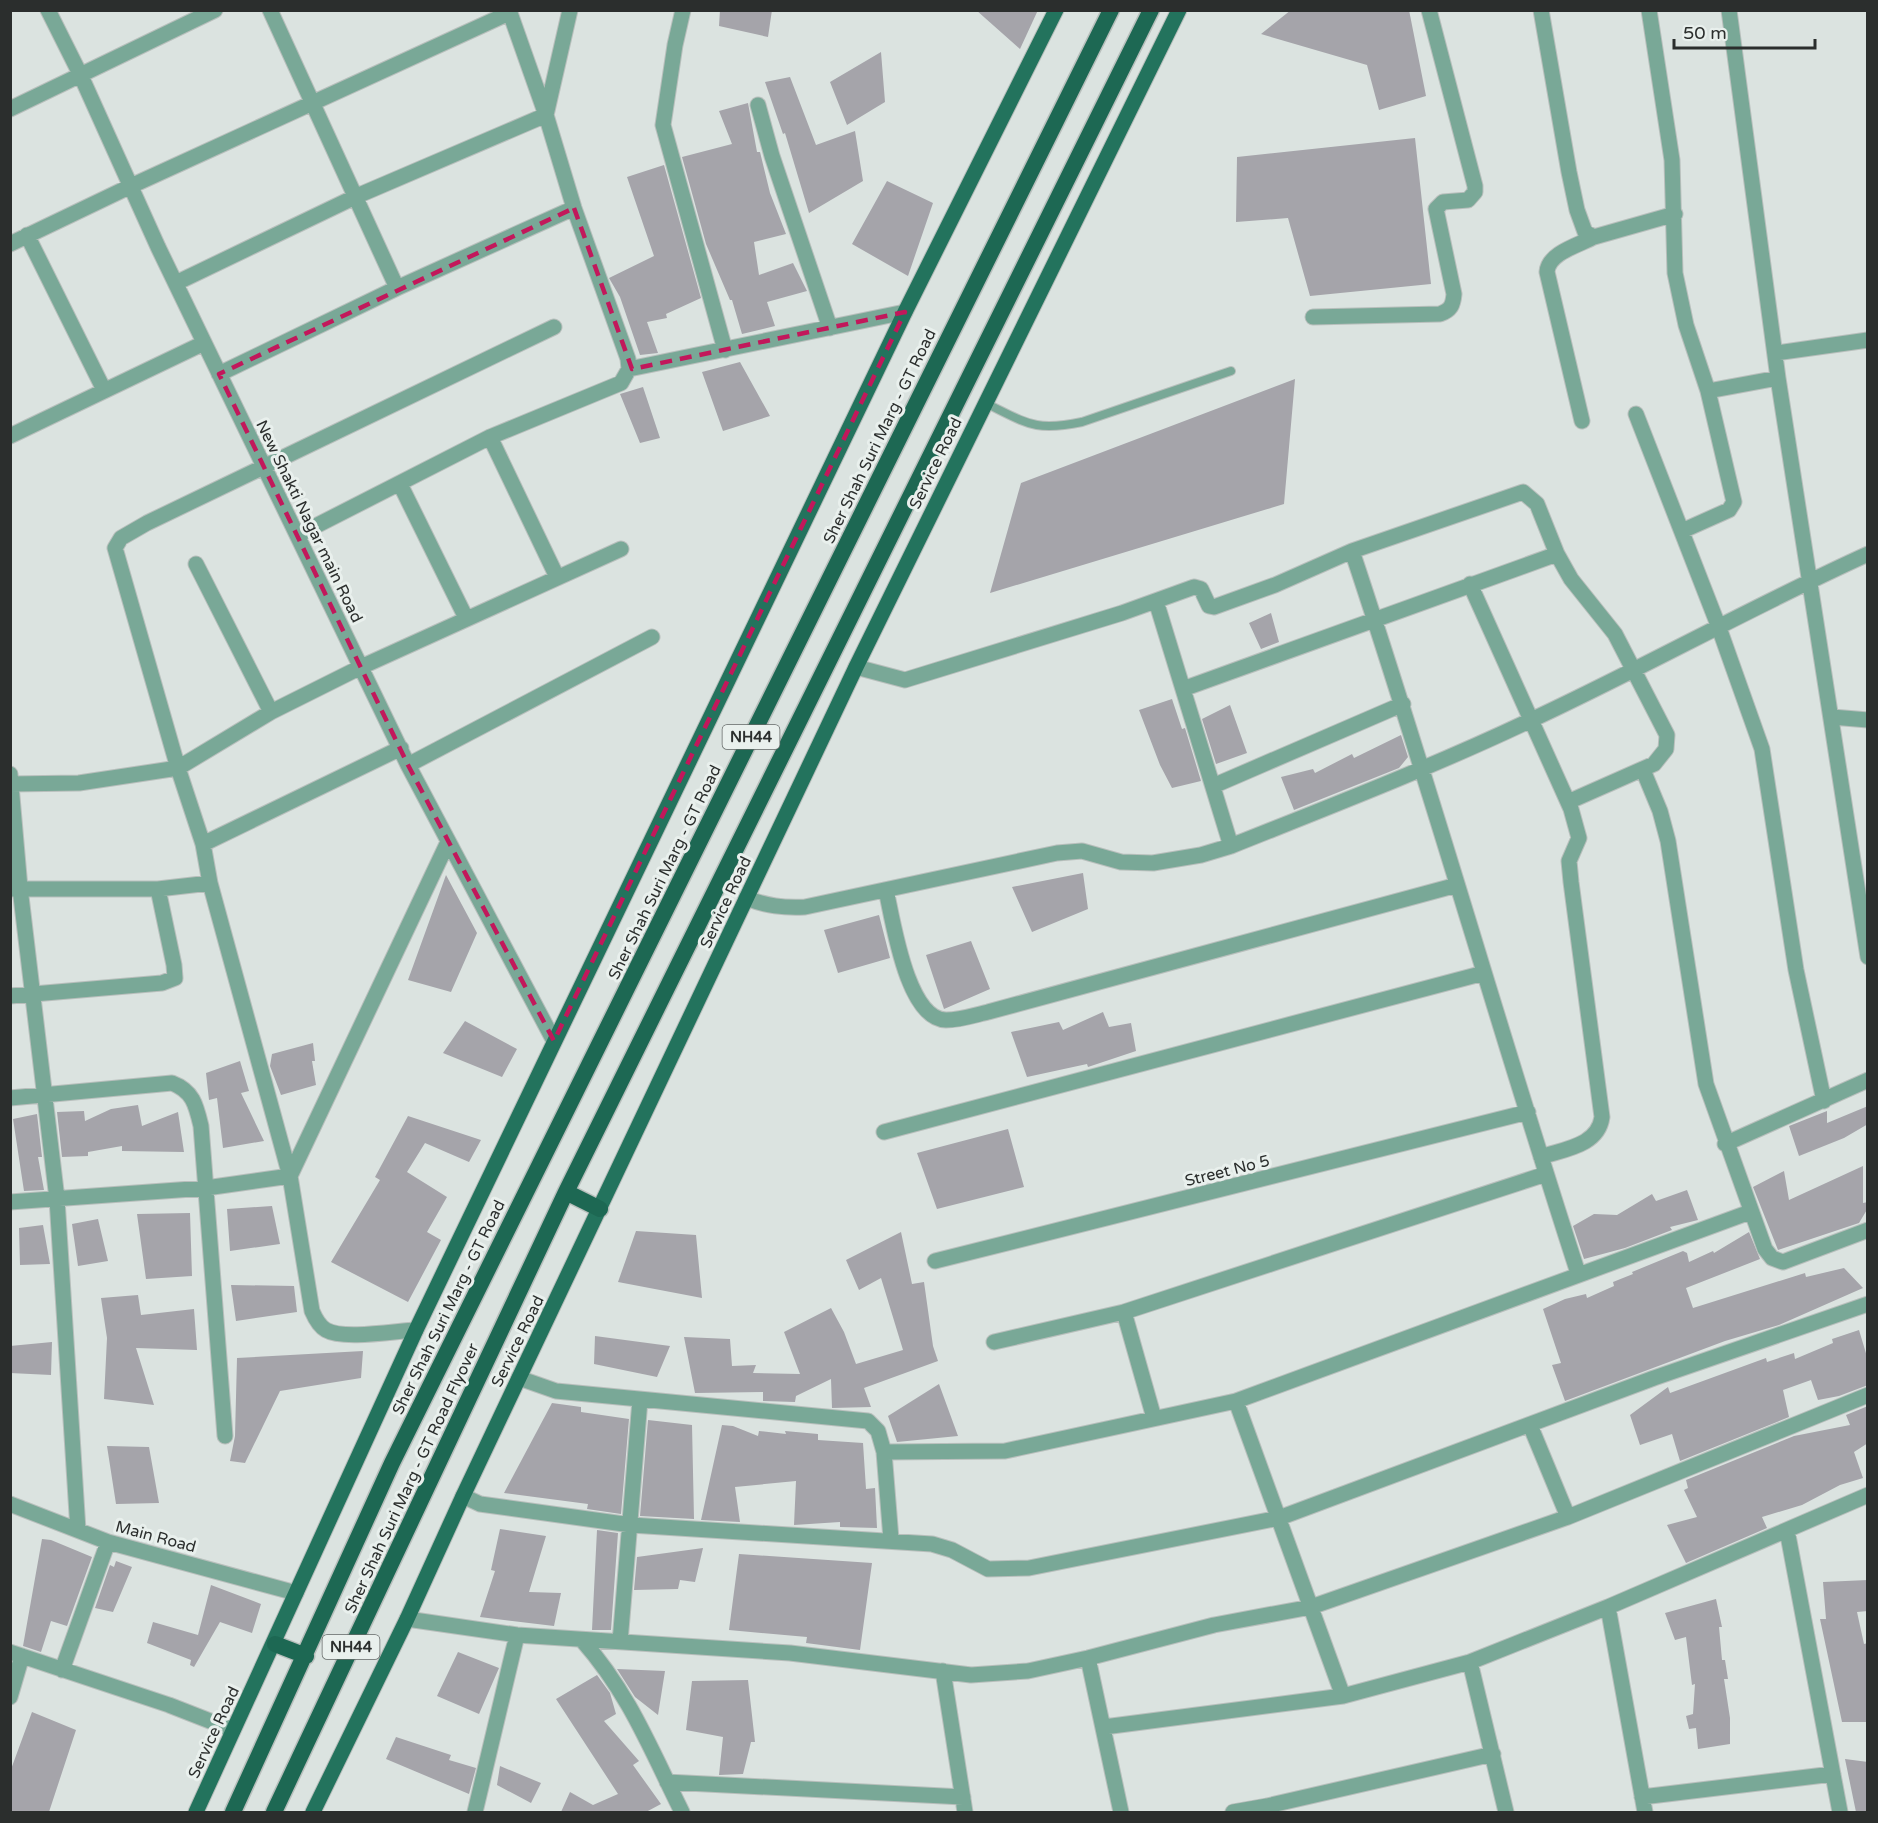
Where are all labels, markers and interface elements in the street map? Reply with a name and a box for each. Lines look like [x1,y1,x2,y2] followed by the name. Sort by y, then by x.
[1674,12,1815,50] scale bar
[1683,22,1727,44] text: 50 m
[819,326,941,547] street label: Sher Shah Suri Marg - GT Road
[905,414,967,512] street label: Service Road
[251,417,367,626] street label: New Shakti Nagar main Road
[722,725,780,749] road number: NH44
[604,762,726,983] street label: Sher Shah Suri Marg - GT Road
[696,853,756,952] street label: Service Road
[1183,1151,1272,1191] street label: Street No 5
[388,1197,510,1418] street label: Sher Shah Suri Marg - GT Road
[487,1292,549,1390] street label: Service Road
[340,1339,484,1617] street label: Sher Shah Suri Marg - GT Road Flyover
[113,1517,198,1557] street label: Main Road
[322,1635,380,1659] road number: NH44
[184,1683,244,1782] street label: Service Road

